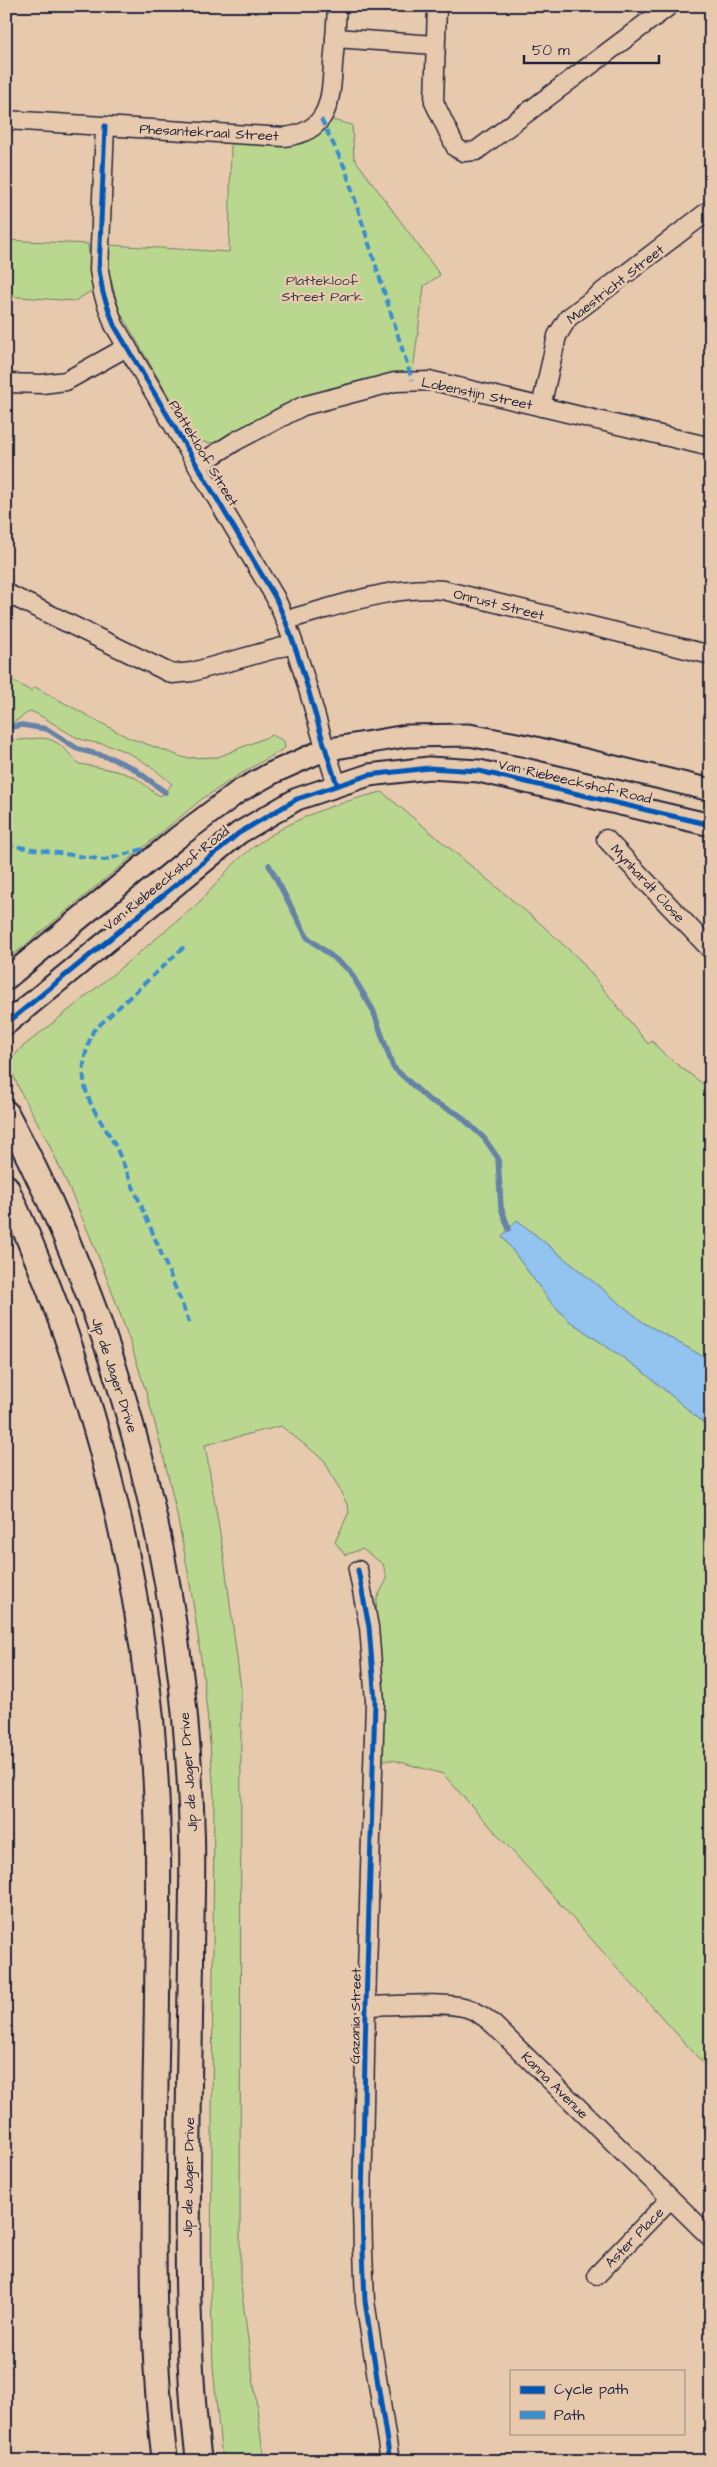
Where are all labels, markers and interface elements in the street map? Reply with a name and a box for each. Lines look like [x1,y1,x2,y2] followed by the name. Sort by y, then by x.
[524,32,660,64] scale bar
[532,40,570,61] text: 50 m
[139,119,279,147] street label: Phesantekraal Street
[563,240,669,329] street label: Maestricht Street
[281,271,363,307] park label: Plattekloof Street Park
[419,372,535,416] street label: Lobenstijn Street
[163,397,243,511] street label: Plattekloof Street
[451,584,546,626] street label: Onrust Street
[496,755,653,809] street label: Van Riebeeckshof Road
[100,822,234,936] street label: Van Riebeeckshof Road
[605,840,689,928] street label: Mynhardt Close
[86,1315,142,1436] street label: Jip de Jager Drive
[175,1711,203,1832] street label: Jip de Jager Drive
[345,1968,367,2064] street label: Gazania Street
[516,2048,593,2124] street label: Kanna Avenue
[178,2117,200,2237] street label: Jip de Jager Drive
[601,2203,669,2272] street label: Aster Place
[510,2370,684,2434] legend
[554,2379,629,2401] text: Cycle path
[554,2405,585,2426] text: Path

